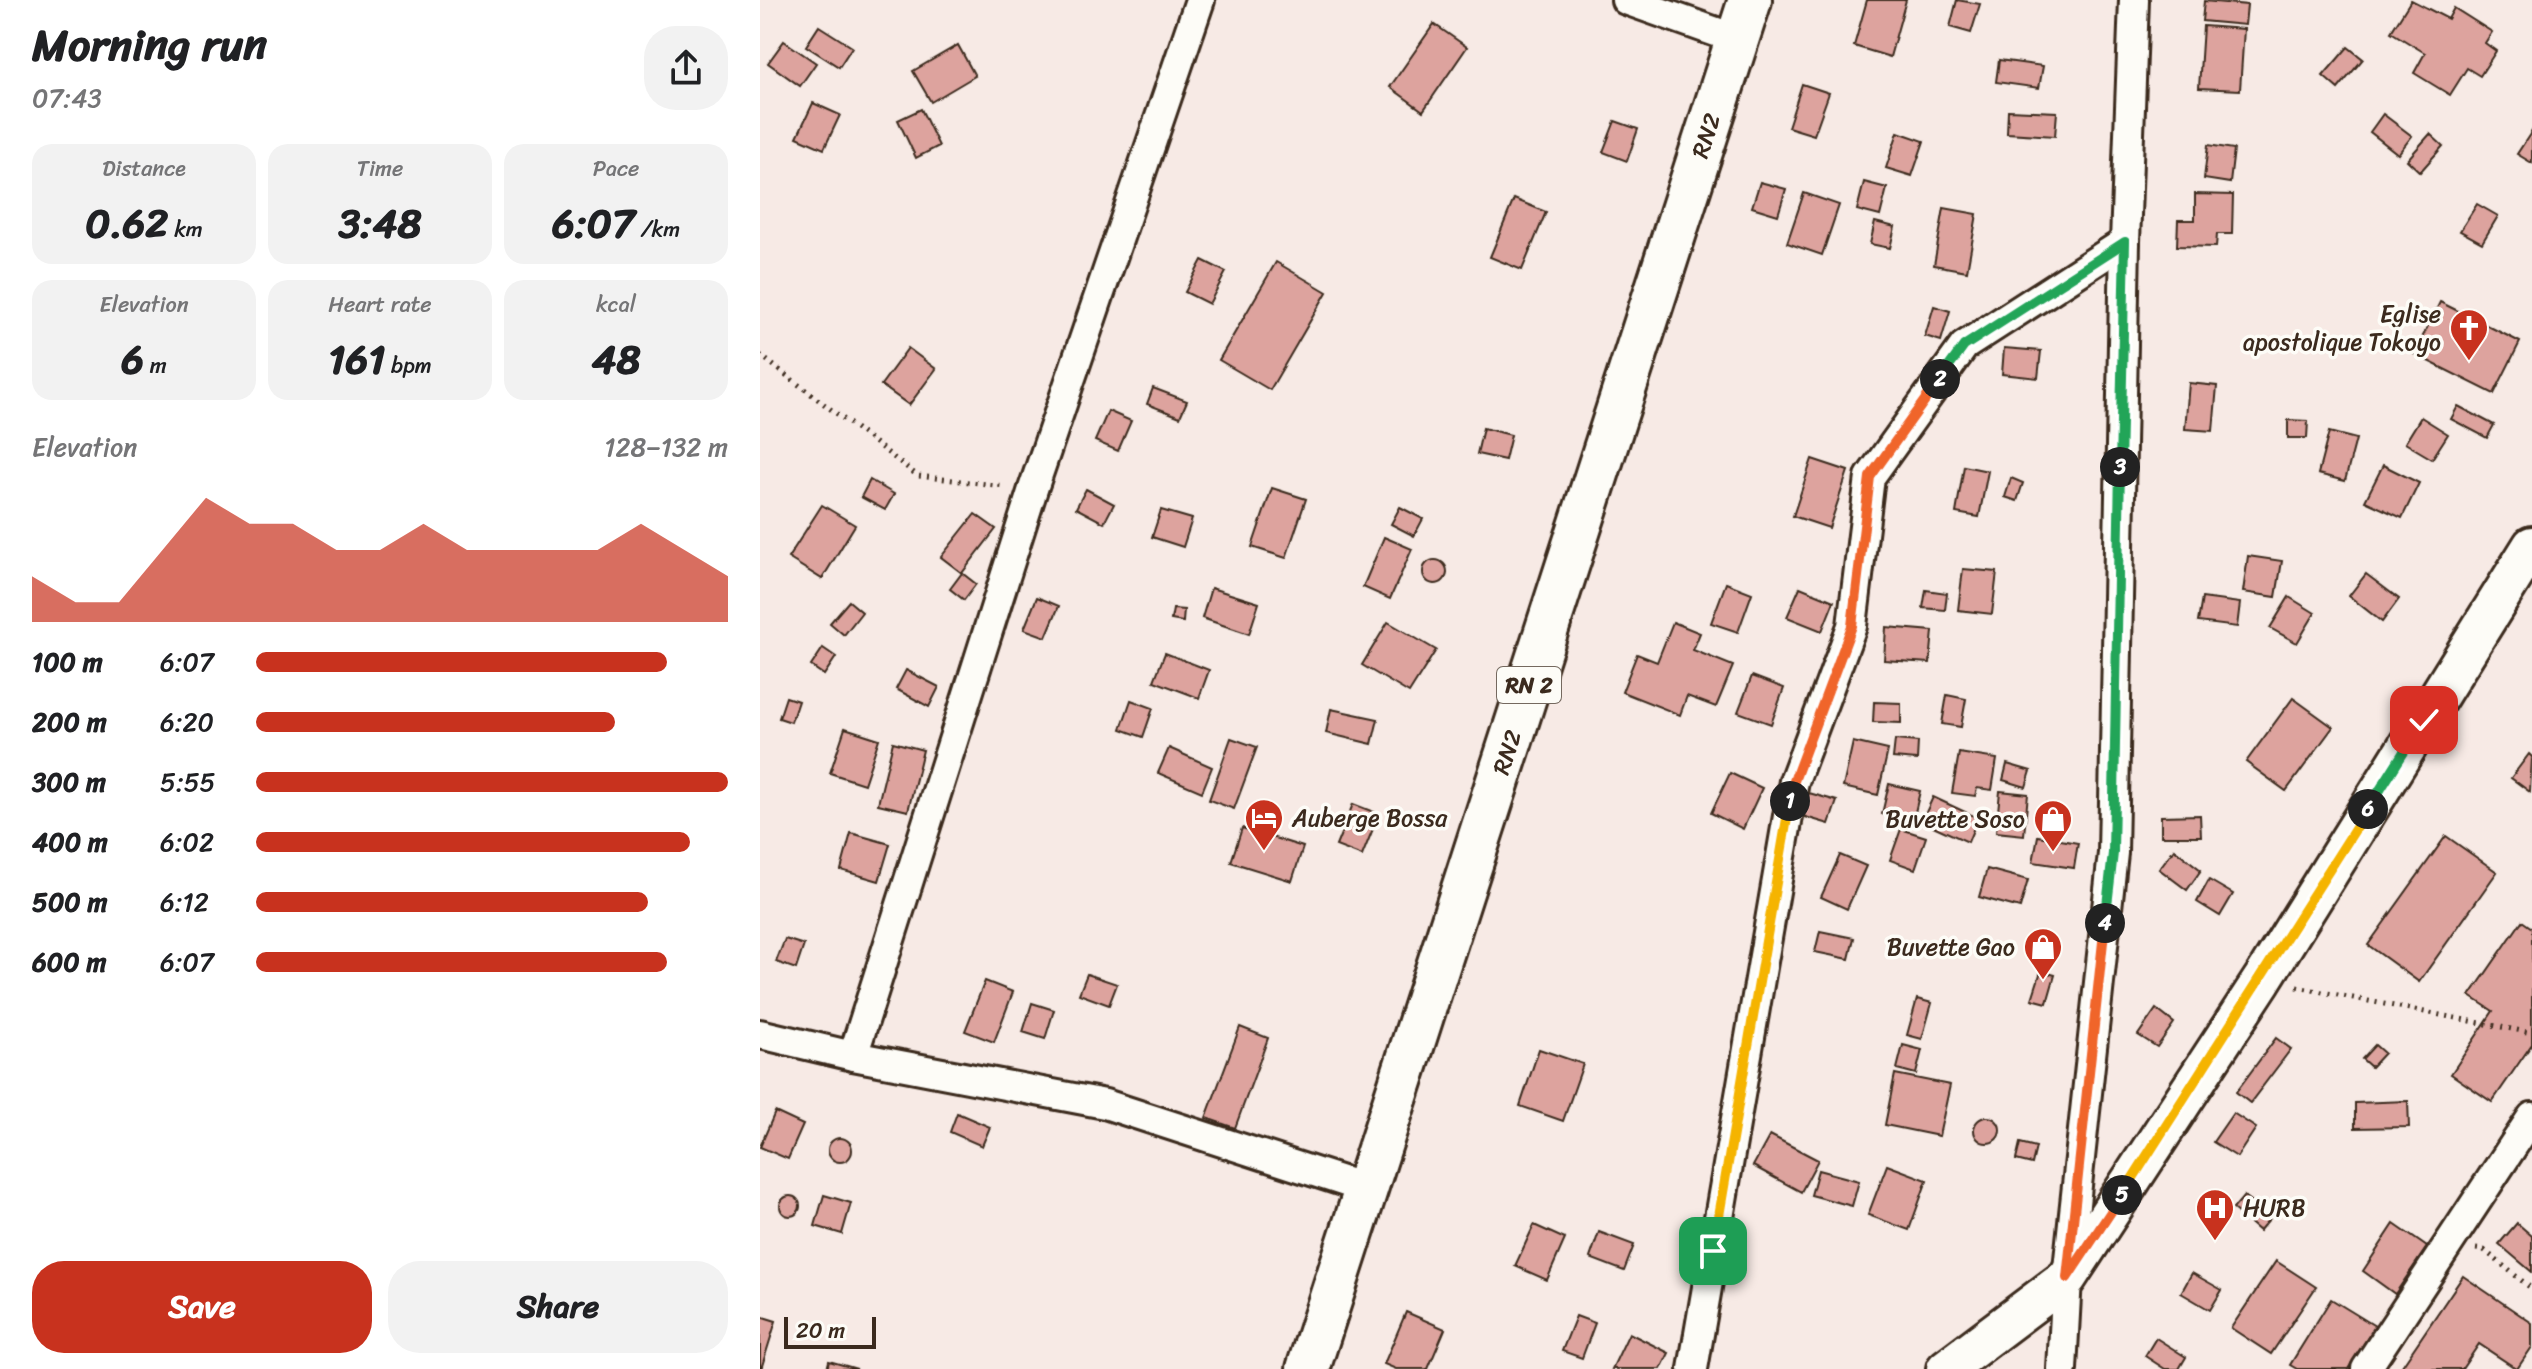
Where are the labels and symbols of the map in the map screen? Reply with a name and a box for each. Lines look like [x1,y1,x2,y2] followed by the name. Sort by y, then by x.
[1679,108,1733,164] street label: RN2
[2243,293,2441,363] place label: Eglise apostolique Tokoyo
[2448,307,2490,362] church icon: Eglise apostolique Tokoyo
[1920,359,1960,399] pin: 2
[2100,447,2140,487] pin: 3
[1497,667,1561,703] road number: RN 2
[2390,686,2458,754] pin
[1480,724,1534,780] street label: RN2
[1770,781,1810,821] pin: 1
[2348,789,2388,829] pin: 6
[1243,797,1285,852] hotel icon: Auberge Bossa
[1291,797,1448,839] place label: Auberge Bossa
[1885,798,2025,840] place label: Buvette Soso
[2032,798,2074,853] shop icon: Buvette Soso
[2085,903,2125,943] pin: 4
[1887,926,2015,968] place label: Buvette Gao
[2022,926,2064,981] shop icon: Buvette Gao
[2102,1175,2142,1215] pin: 5
[2194,1187,2236,1242] hospital icon: HURB
[2243,1187,2306,1229] place label: HURB
[1679,1217,1747,1285] pin
[784,1313,876,1349] scale bar

